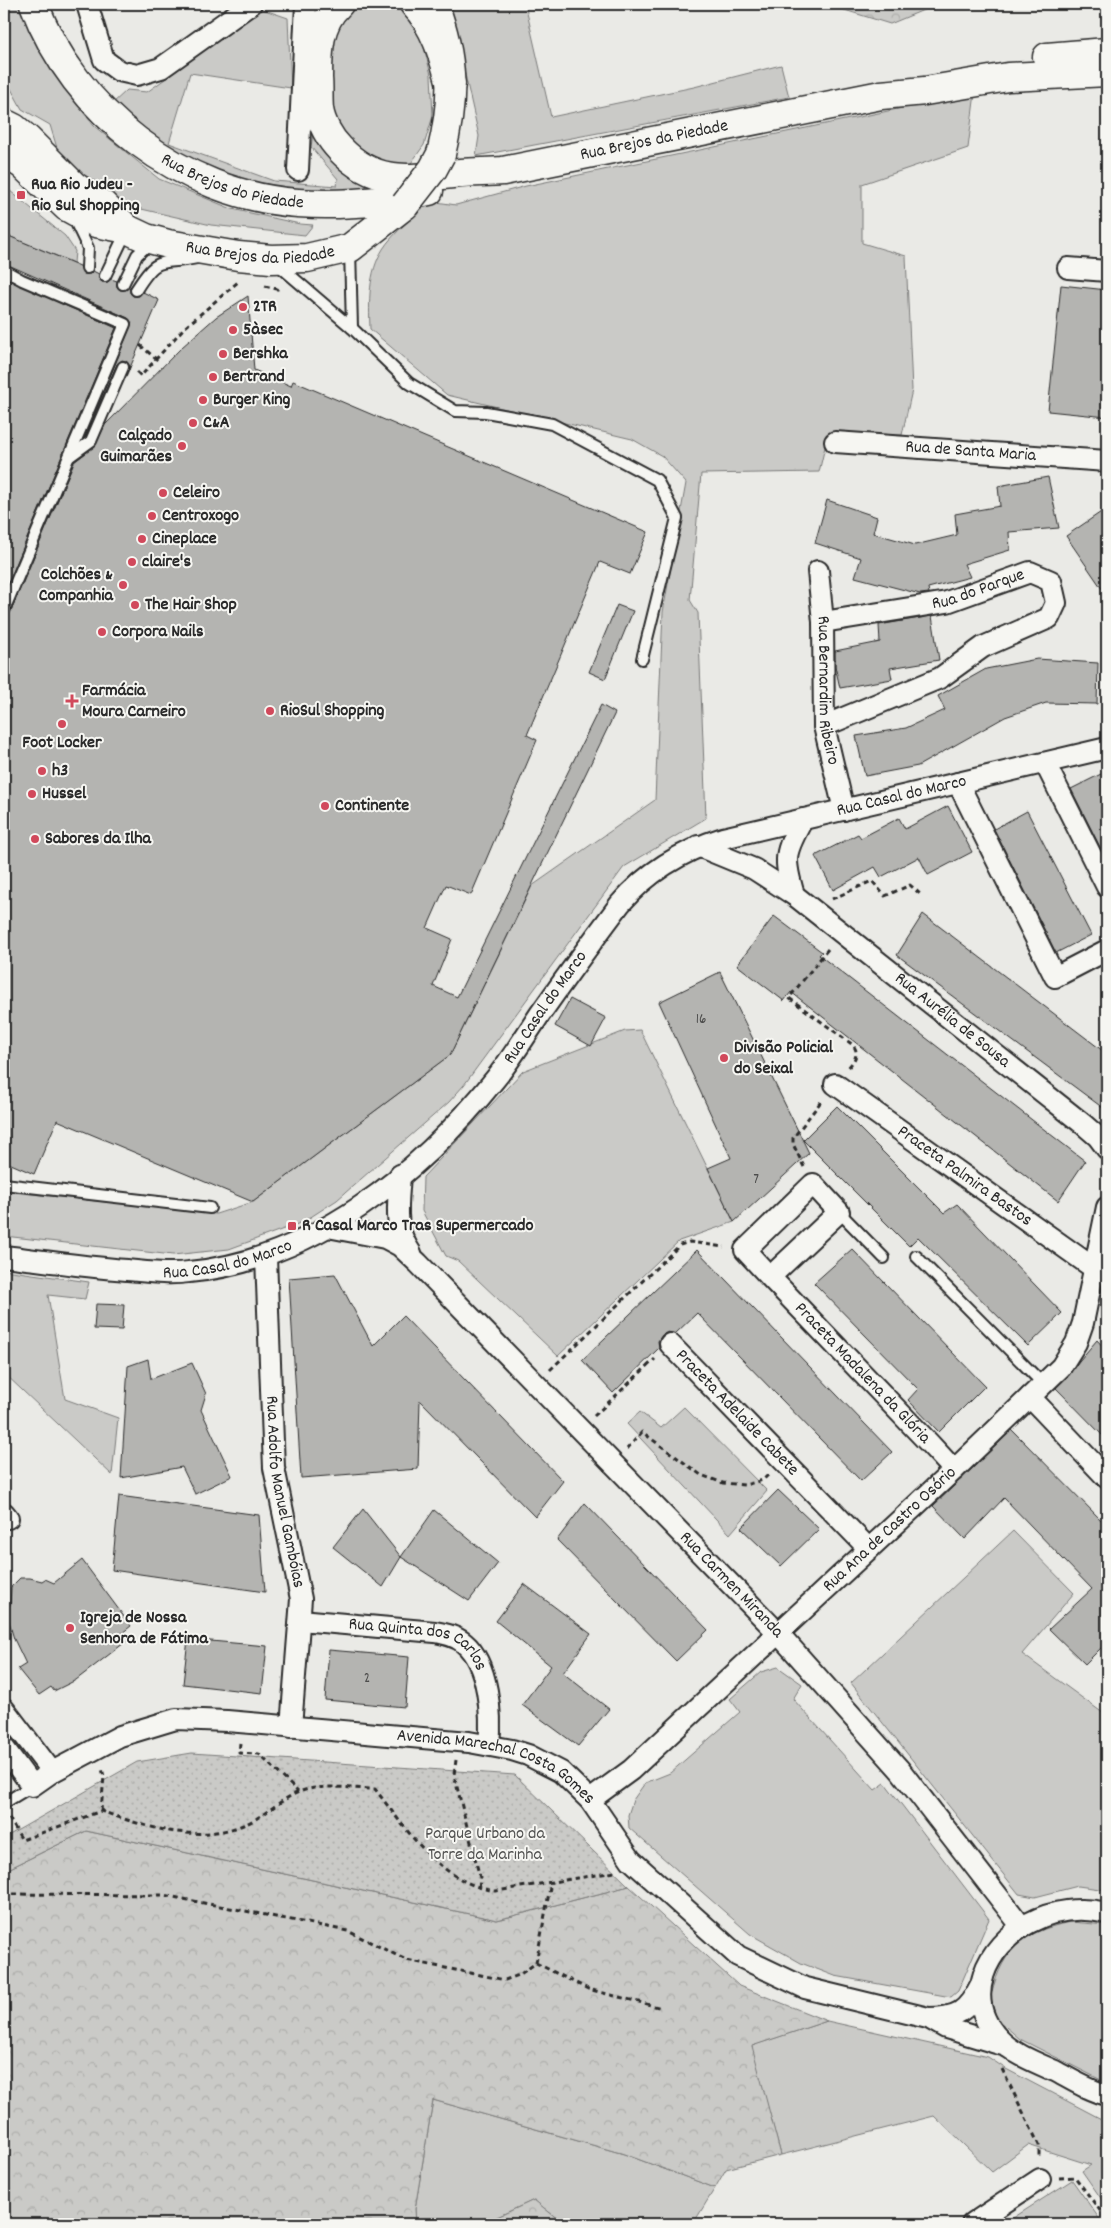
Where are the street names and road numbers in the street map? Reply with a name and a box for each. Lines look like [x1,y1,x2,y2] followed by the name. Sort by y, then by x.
[578,114,730,168] street label: Rua Brejos da Piedade
[156,147,305,216] street label: Rua Brejos do Piedade
[184,235,337,272] street label: Rua Brejos da Piedade
[904,434,1037,469] street label: Rua de Santa Maria
[930,562,1028,617] street label: Rua do Parque
[810,615,845,767] street label: Rua Bernardim Ribeiro
[834,769,969,823] street label: Rua Casal do Marco
[498,946,594,1069] street label: Rua Casal do Marco
[889,967,1016,1074] street label: Rua Aurélia de Sousa
[892,1119,1037,1233] street label: Praceta Palmira Bastos
[163,1233,296,1286] street label: Rua Casal do Marco
[788,1297,937,1450] street label: Praceta Madalena da Glória
[669,1344,804,1482] street label: Praceta Adelaide Cabete
[259,1395,311,1590] street label: Rua Adolfo Manuel Gambóias
[817,1461,962,1598] street label: Rua Ana de Castro Osório
[673,1526,789,1644] street label: Rua Carmen Miranda
[348,1612,493,1675] street label: Rua Quinta dos Carlos
[396,1723,600,1811] street label: Avenida Marechal Costa Gomes

